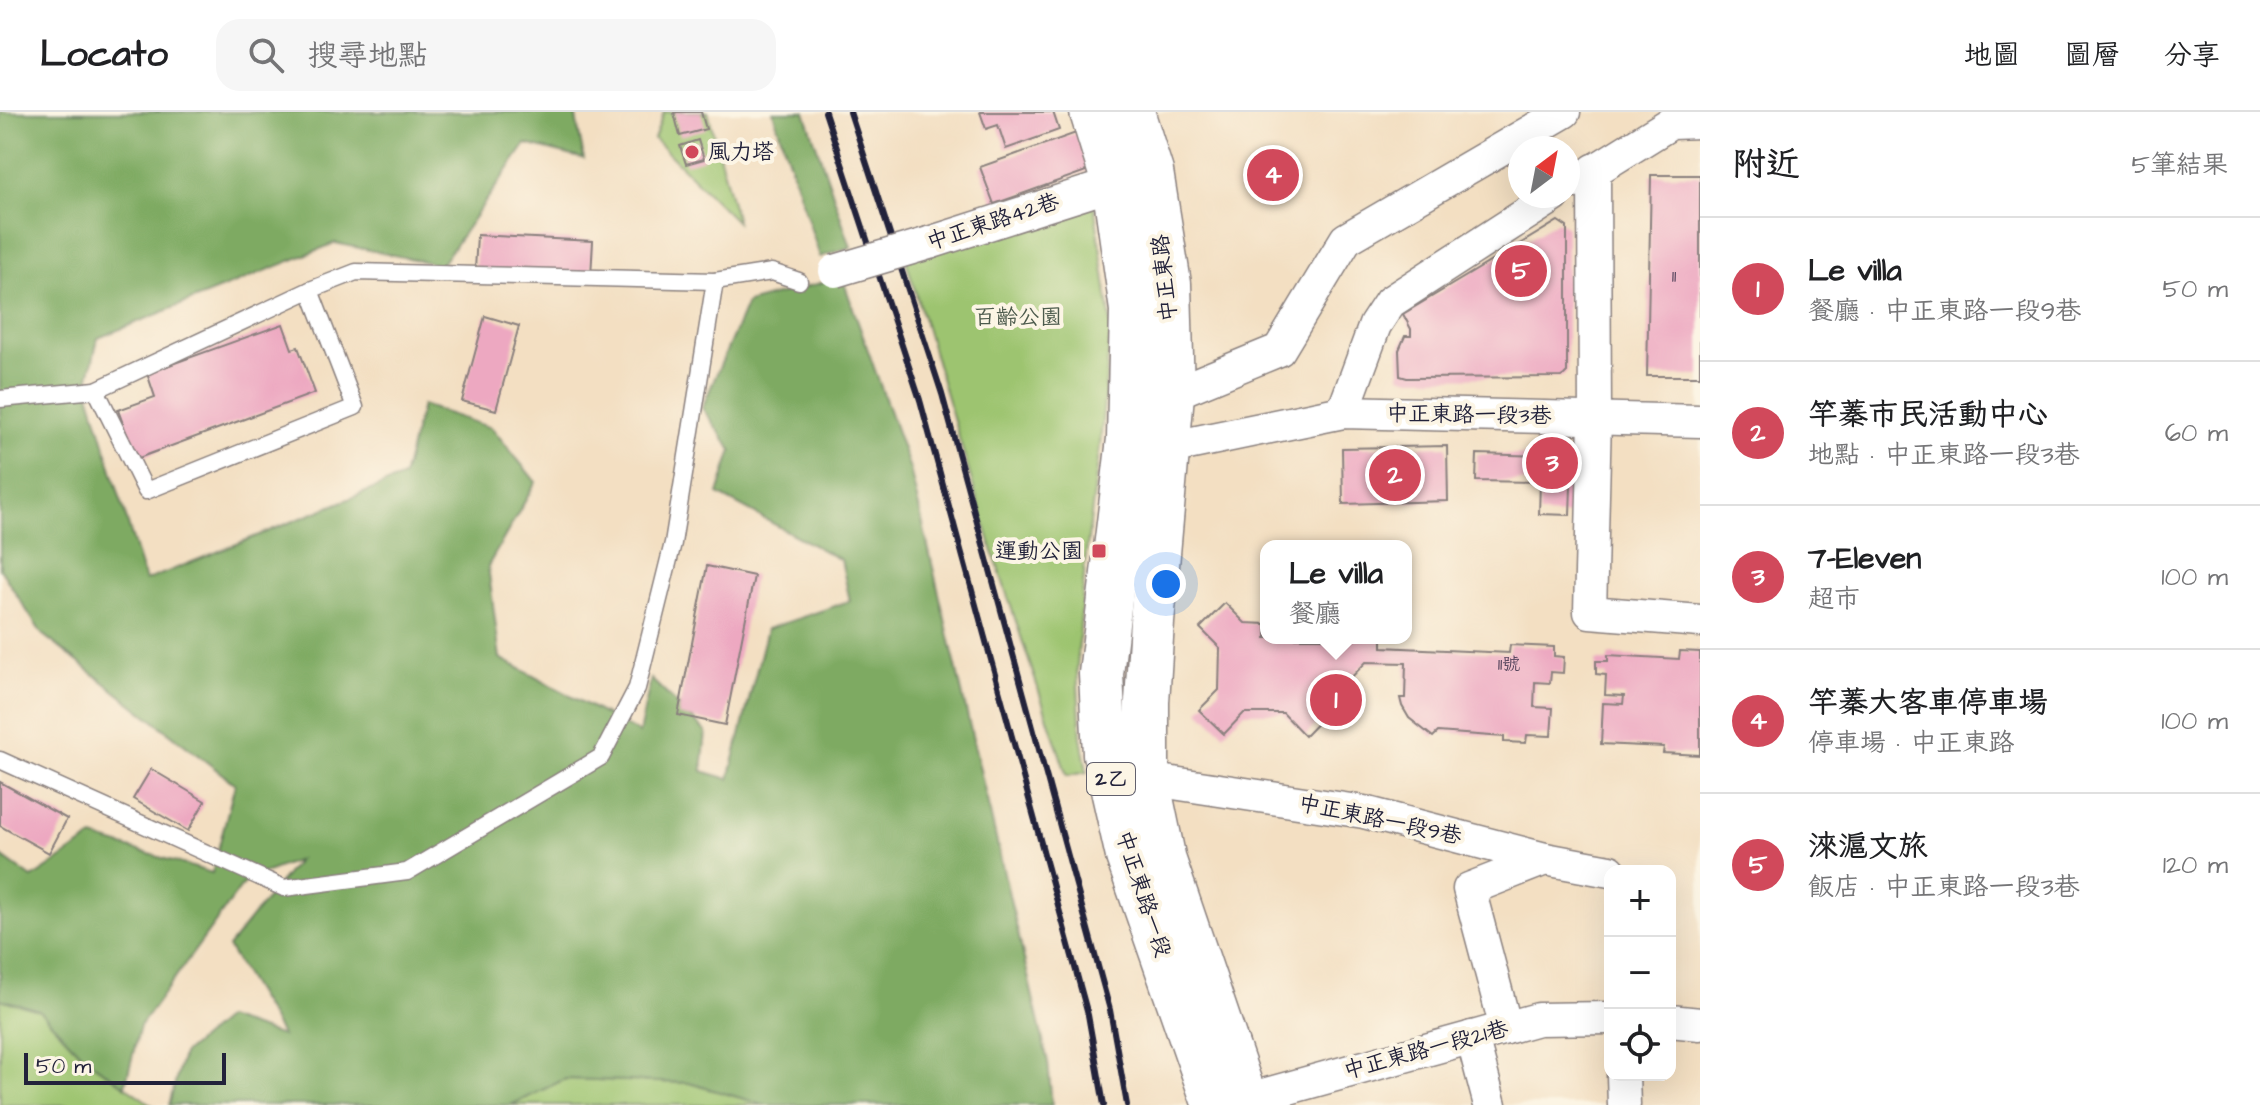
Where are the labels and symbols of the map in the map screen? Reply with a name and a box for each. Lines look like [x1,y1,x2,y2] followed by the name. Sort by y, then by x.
[1508,136,1580,208] north arrow
[708,137,774,168] place label: 風力塔
[683,143,701,161] marker: 風力塔
[1247,145,1299,205] pin: 4
[923,186,1063,258] street label: 中正東路42巷
[1145,233,1185,323] street label: 中正東路
[1495,241,1547,301] pin: 5
[1672,264,1676,289] house number: 11
[974,302,1062,333] park label: 百齡公園
[1386,398,1552,432] street label: 中正東路一段3巷
[1526,433,1578,493] pin: 3
[1369,445,1421,505] pin: 2
[995,536,1083,567] place label: 運動公園
[1090,542,1108,560] marker: 運動公園
[1146,564,1186,604] your location
[1498,652,1520,677] house number: 11號
[1310,670,1362,730] pin: 1
[1087,763,1135,795] road number: 2乙
[1295,788,1465,852] street label: 中正東路一段9巷
[1108,826,1178,962] street label: 中正東路一段
[1340,1013,1512,1087] street label: 中正東路一段21巷
[24,1049,226,1085] scale bar

